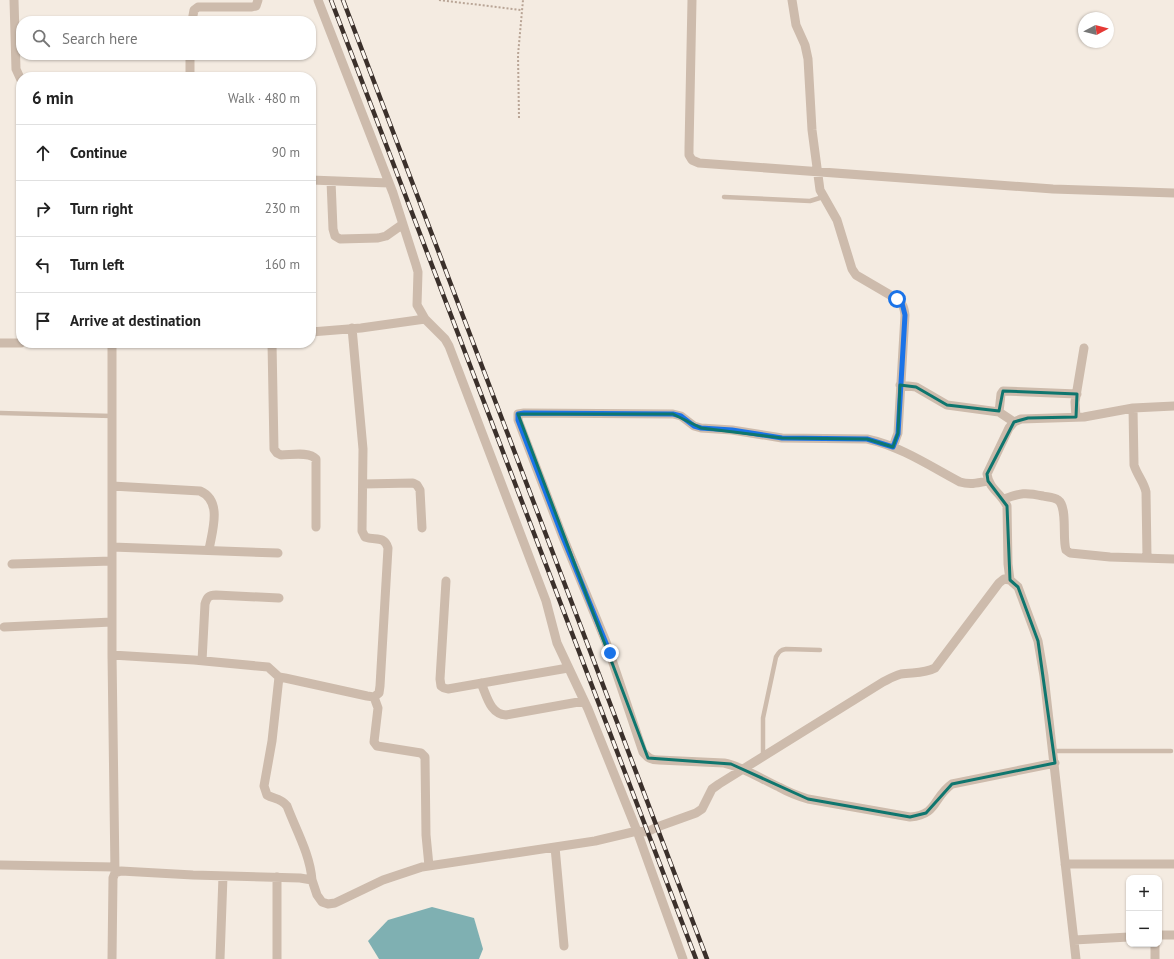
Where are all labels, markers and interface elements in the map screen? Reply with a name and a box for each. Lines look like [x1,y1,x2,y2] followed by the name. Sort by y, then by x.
[1078,12,1114,48] north arrow
[16,16,316,60] search box
[30,27,52,49] icon: search
[62,29,138,48] text: Search here
[32,87,73,109] text: 6 min
[228,90,300,107] text: Walk · 480 m
[32,142,54,164] icon: ahead
[70,143,127,162] text: Continue
[272,144,300,161] text: 90 m
[32,198,54,220] icon: right
[70,199,133,218] text: Turn right
[265,200,300,217] text: 230 m
[32,254,54,276] icon: left
[70,255,124,274] text: Turn left
[265,256,300,273] text: 160 m
[888,290,906,308] route start
[32,310,54,332] icon: arrive
[70,311,201,330] text: Arrive at destination
[601,644,619,662] route end
[1126,875,1162,947] map controls
[1126,875,1162,911] button: +
[1126,911,1162,947] button: −

